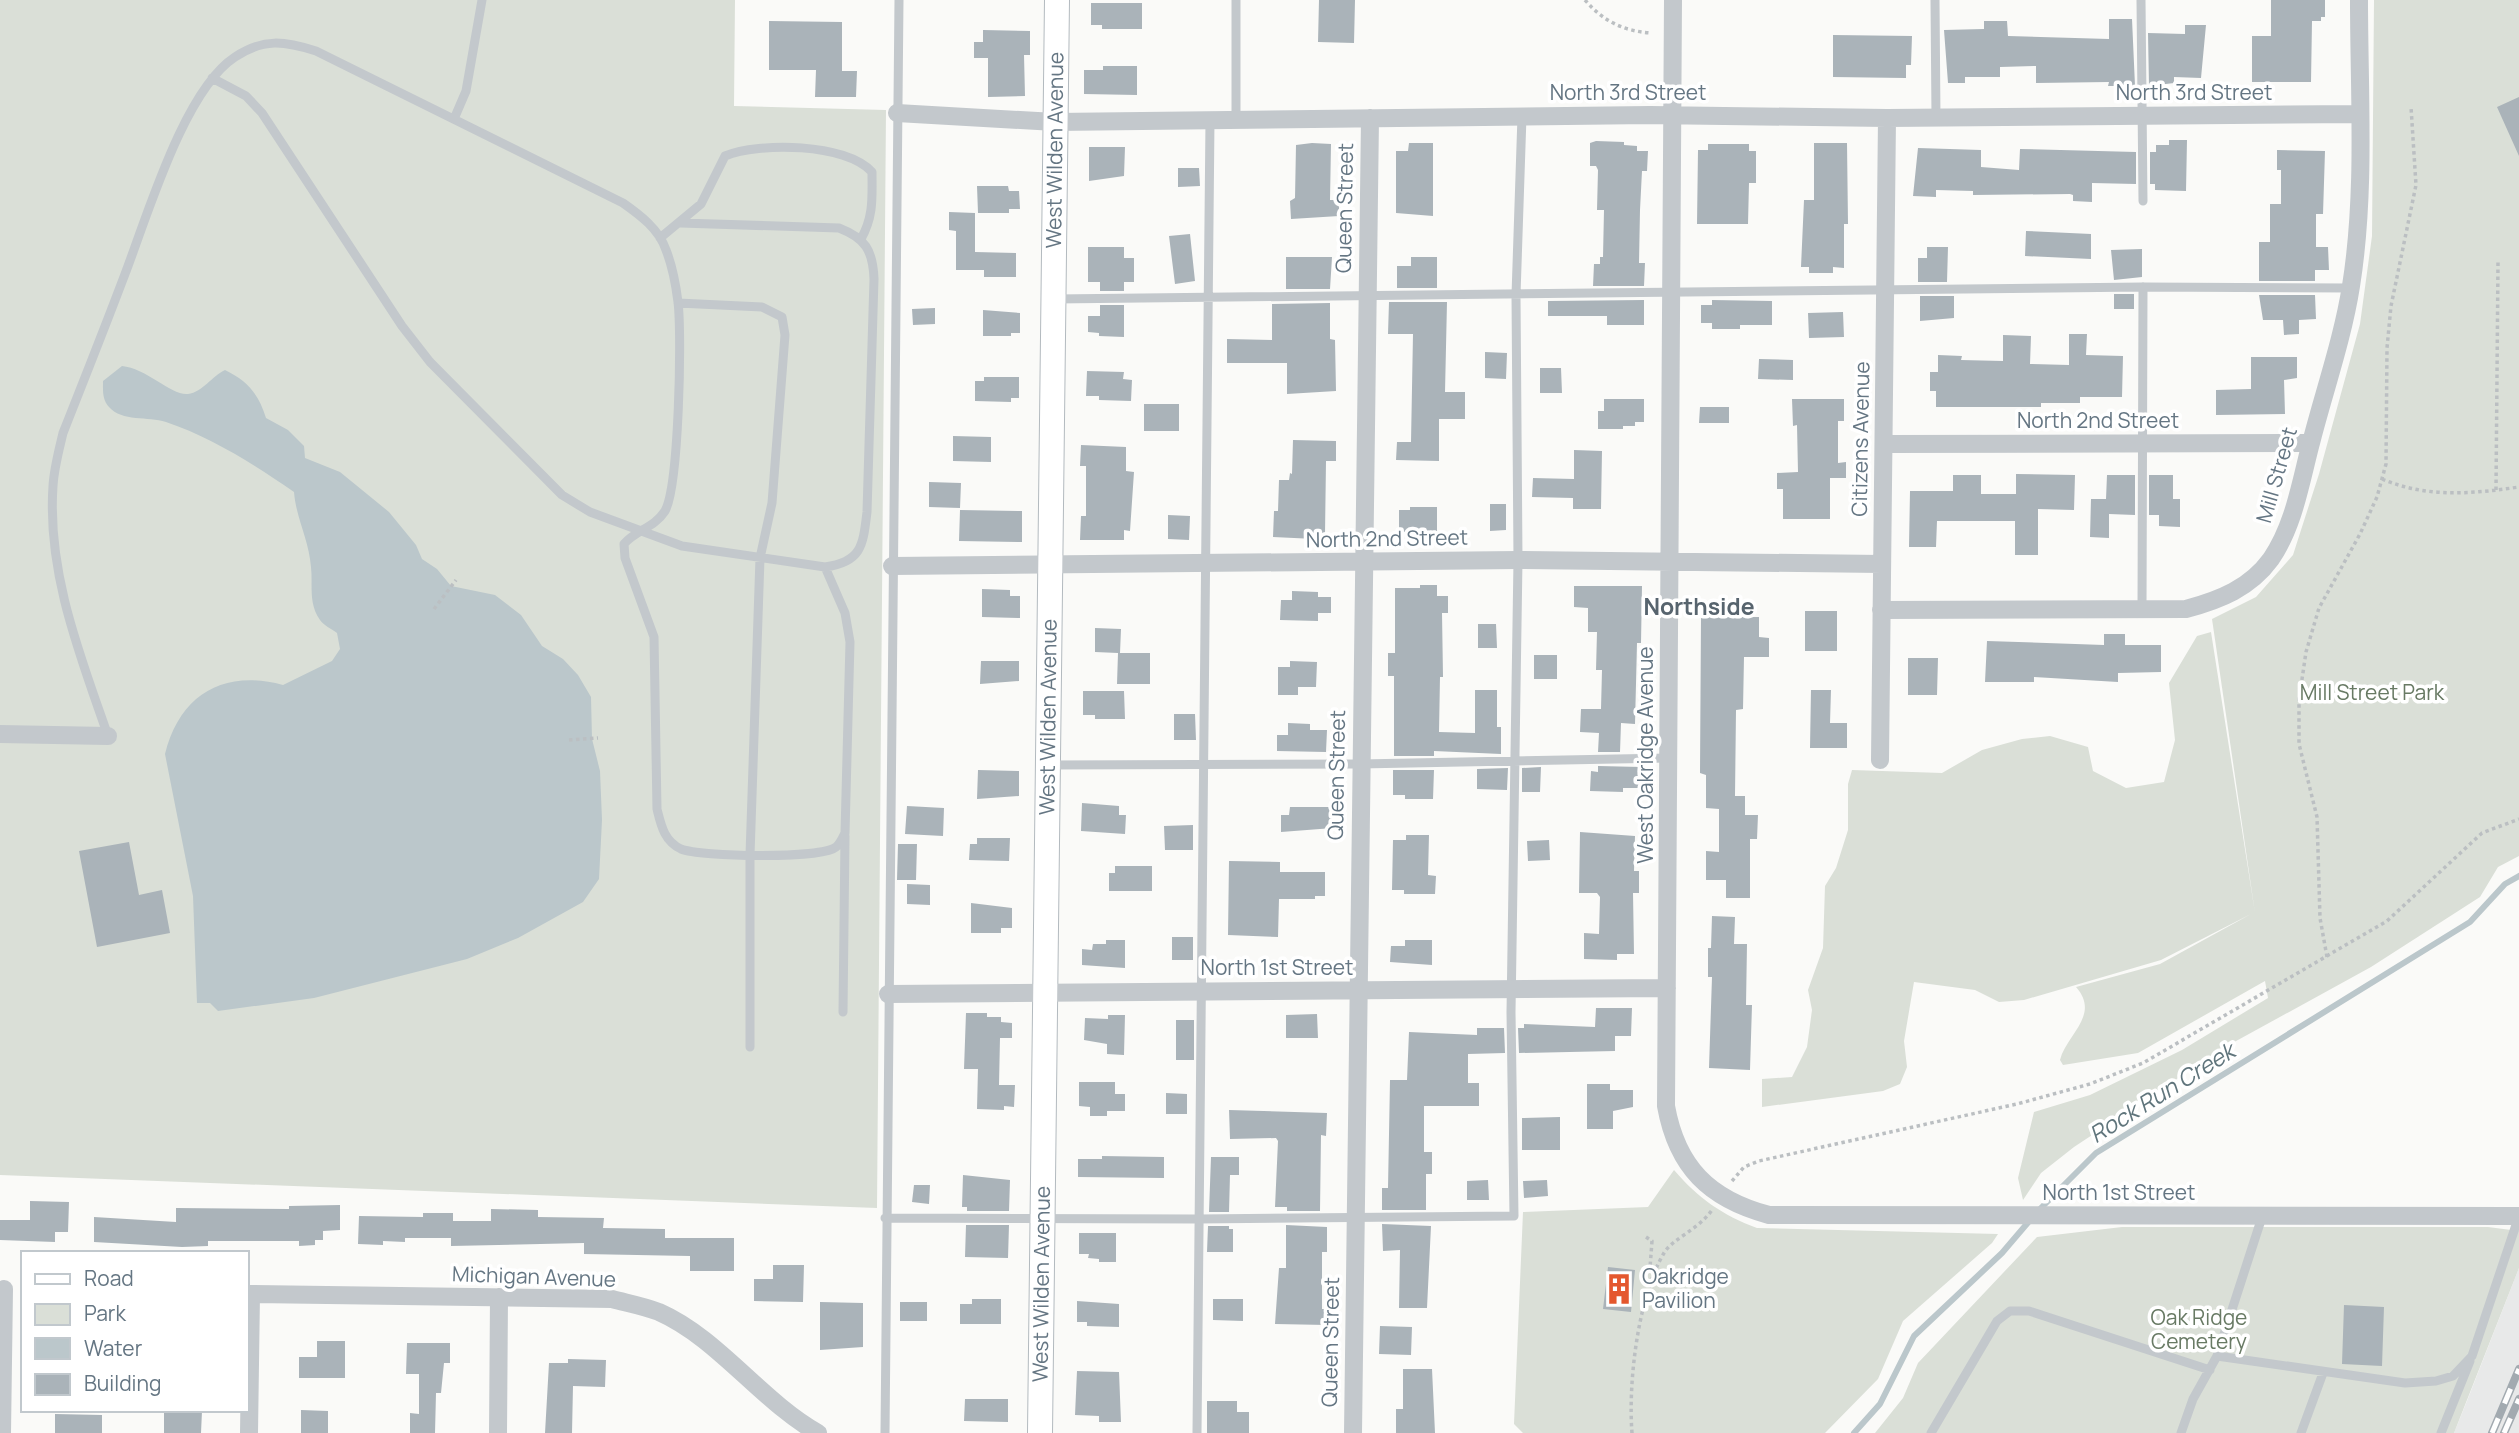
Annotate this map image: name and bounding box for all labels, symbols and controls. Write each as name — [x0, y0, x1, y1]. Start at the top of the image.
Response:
street label: West Wilden Avenue — [1039, 52, 1069, 248]
street label: North 3rd Street — [1550, 78, 1706, 106]
street label: North 3rd Street — [2116, 78, 2272, 106]
street label: Queen Street — [1329, 143, 1359, 273]
street label: Citizens Avenue — [1845, 361, 1875, 517]
street label: North 2nd Street — [2017, 406, 2179, 434]
street label: Mill Street — [2249, 424, 2303, 526]
street label: North 2nd Street — [1306, 523, 1468, 553]
district label: Northside — [1643, 590, 1755, 622]
street label: West Wilden Avenue — [1032, 619, 1063, 815]
street label: West Oakridge Avenue — [1631, 646, 1659, 864]
park label: Mill Street Park — [2300, 678, 2445, 706]
street label: Queen Street — [1321, 710, 1351, 840]
street label: North 1st Street — [1201, 953, 1353, 981]
water label: Rock Run Creek — [2083, 1033, 2243, 1150]
street label: North 1st Street — [2043, 1178, 2195, 1206]
street label: West Wilden Avenue — [1026, 1186, 1056, 1382]
legend — [21, 1251, 248, 1412]
street label: Michigan Avenue — [451, 1259, 617, 1293]
place label: Oakridge Pavilion — [1642, 1262, 1729, 1314]
text: Road — [84, 1264, 134, 1292]
building icon: Oakridge Pavilion — [1602, 1272, 1636, 1306]
street label: Queen Street — [1315, 1277, 1345, 1407]
text: Park — [84, 1299, 126, 1327]
park label: Oak Ridge Cemetery — [2151, 1303, 2247, 1355]
text: Water — [84, 1334, 143, 1362]
text: Building — [84, 1369, 161, 1397]

